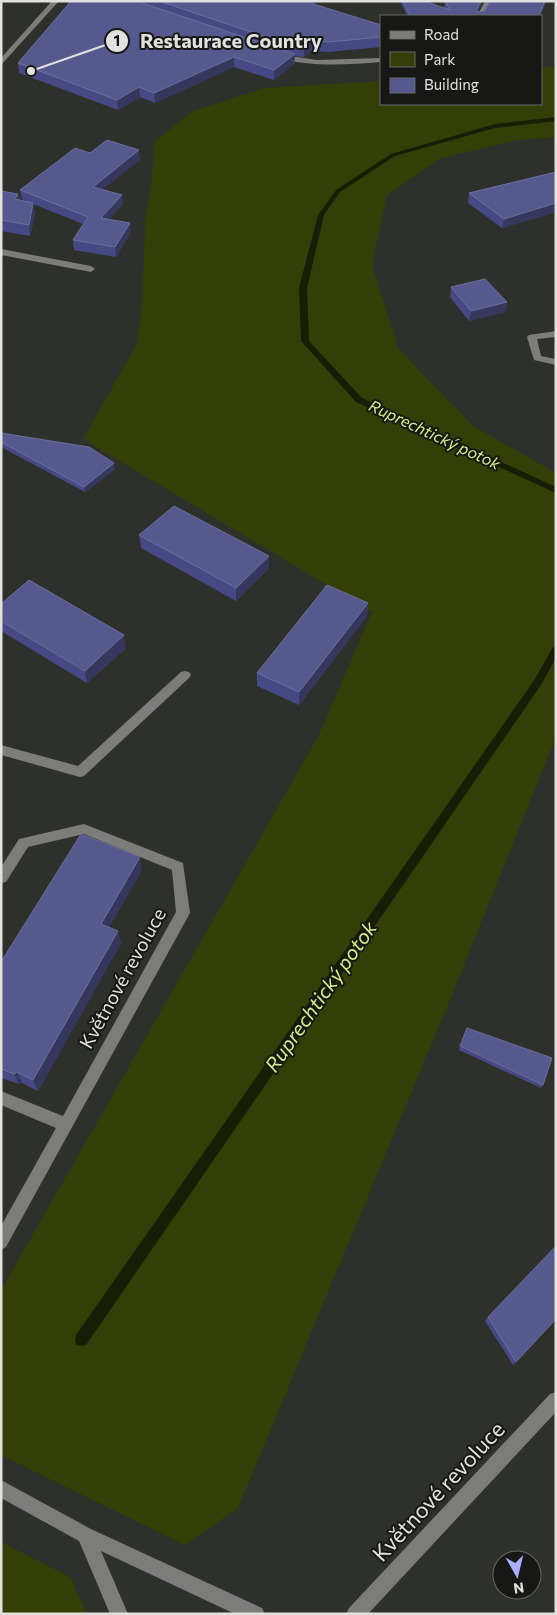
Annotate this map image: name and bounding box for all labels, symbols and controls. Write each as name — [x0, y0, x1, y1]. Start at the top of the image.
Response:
legend — [380, 15, 542, 105]
callout: Restaurace Country — [105, 23, 332, 58]
text: Road — [424, 25, 459, 43]
text: Restaurace Country — [140, 28, 322, 52]
text: 1 — [114, 31, 120, 49]
text: Park — [424, 50, 455, 68]
text: Building — [424, 75, 479, 93]
water label: Ruprechtický potok — [366, 395, 504, 473]
street label: Květnové revoluce — [74, 904, 170, 1052]
water label: Ruprechtický potok — [259, 915, 382, 1076]
street label: Květnové revoluce — [366, 1415, 510, 1567]
north arrow — [492, 1550, 542, 1600]
text: N — [512, 1579, 525, 1598]

